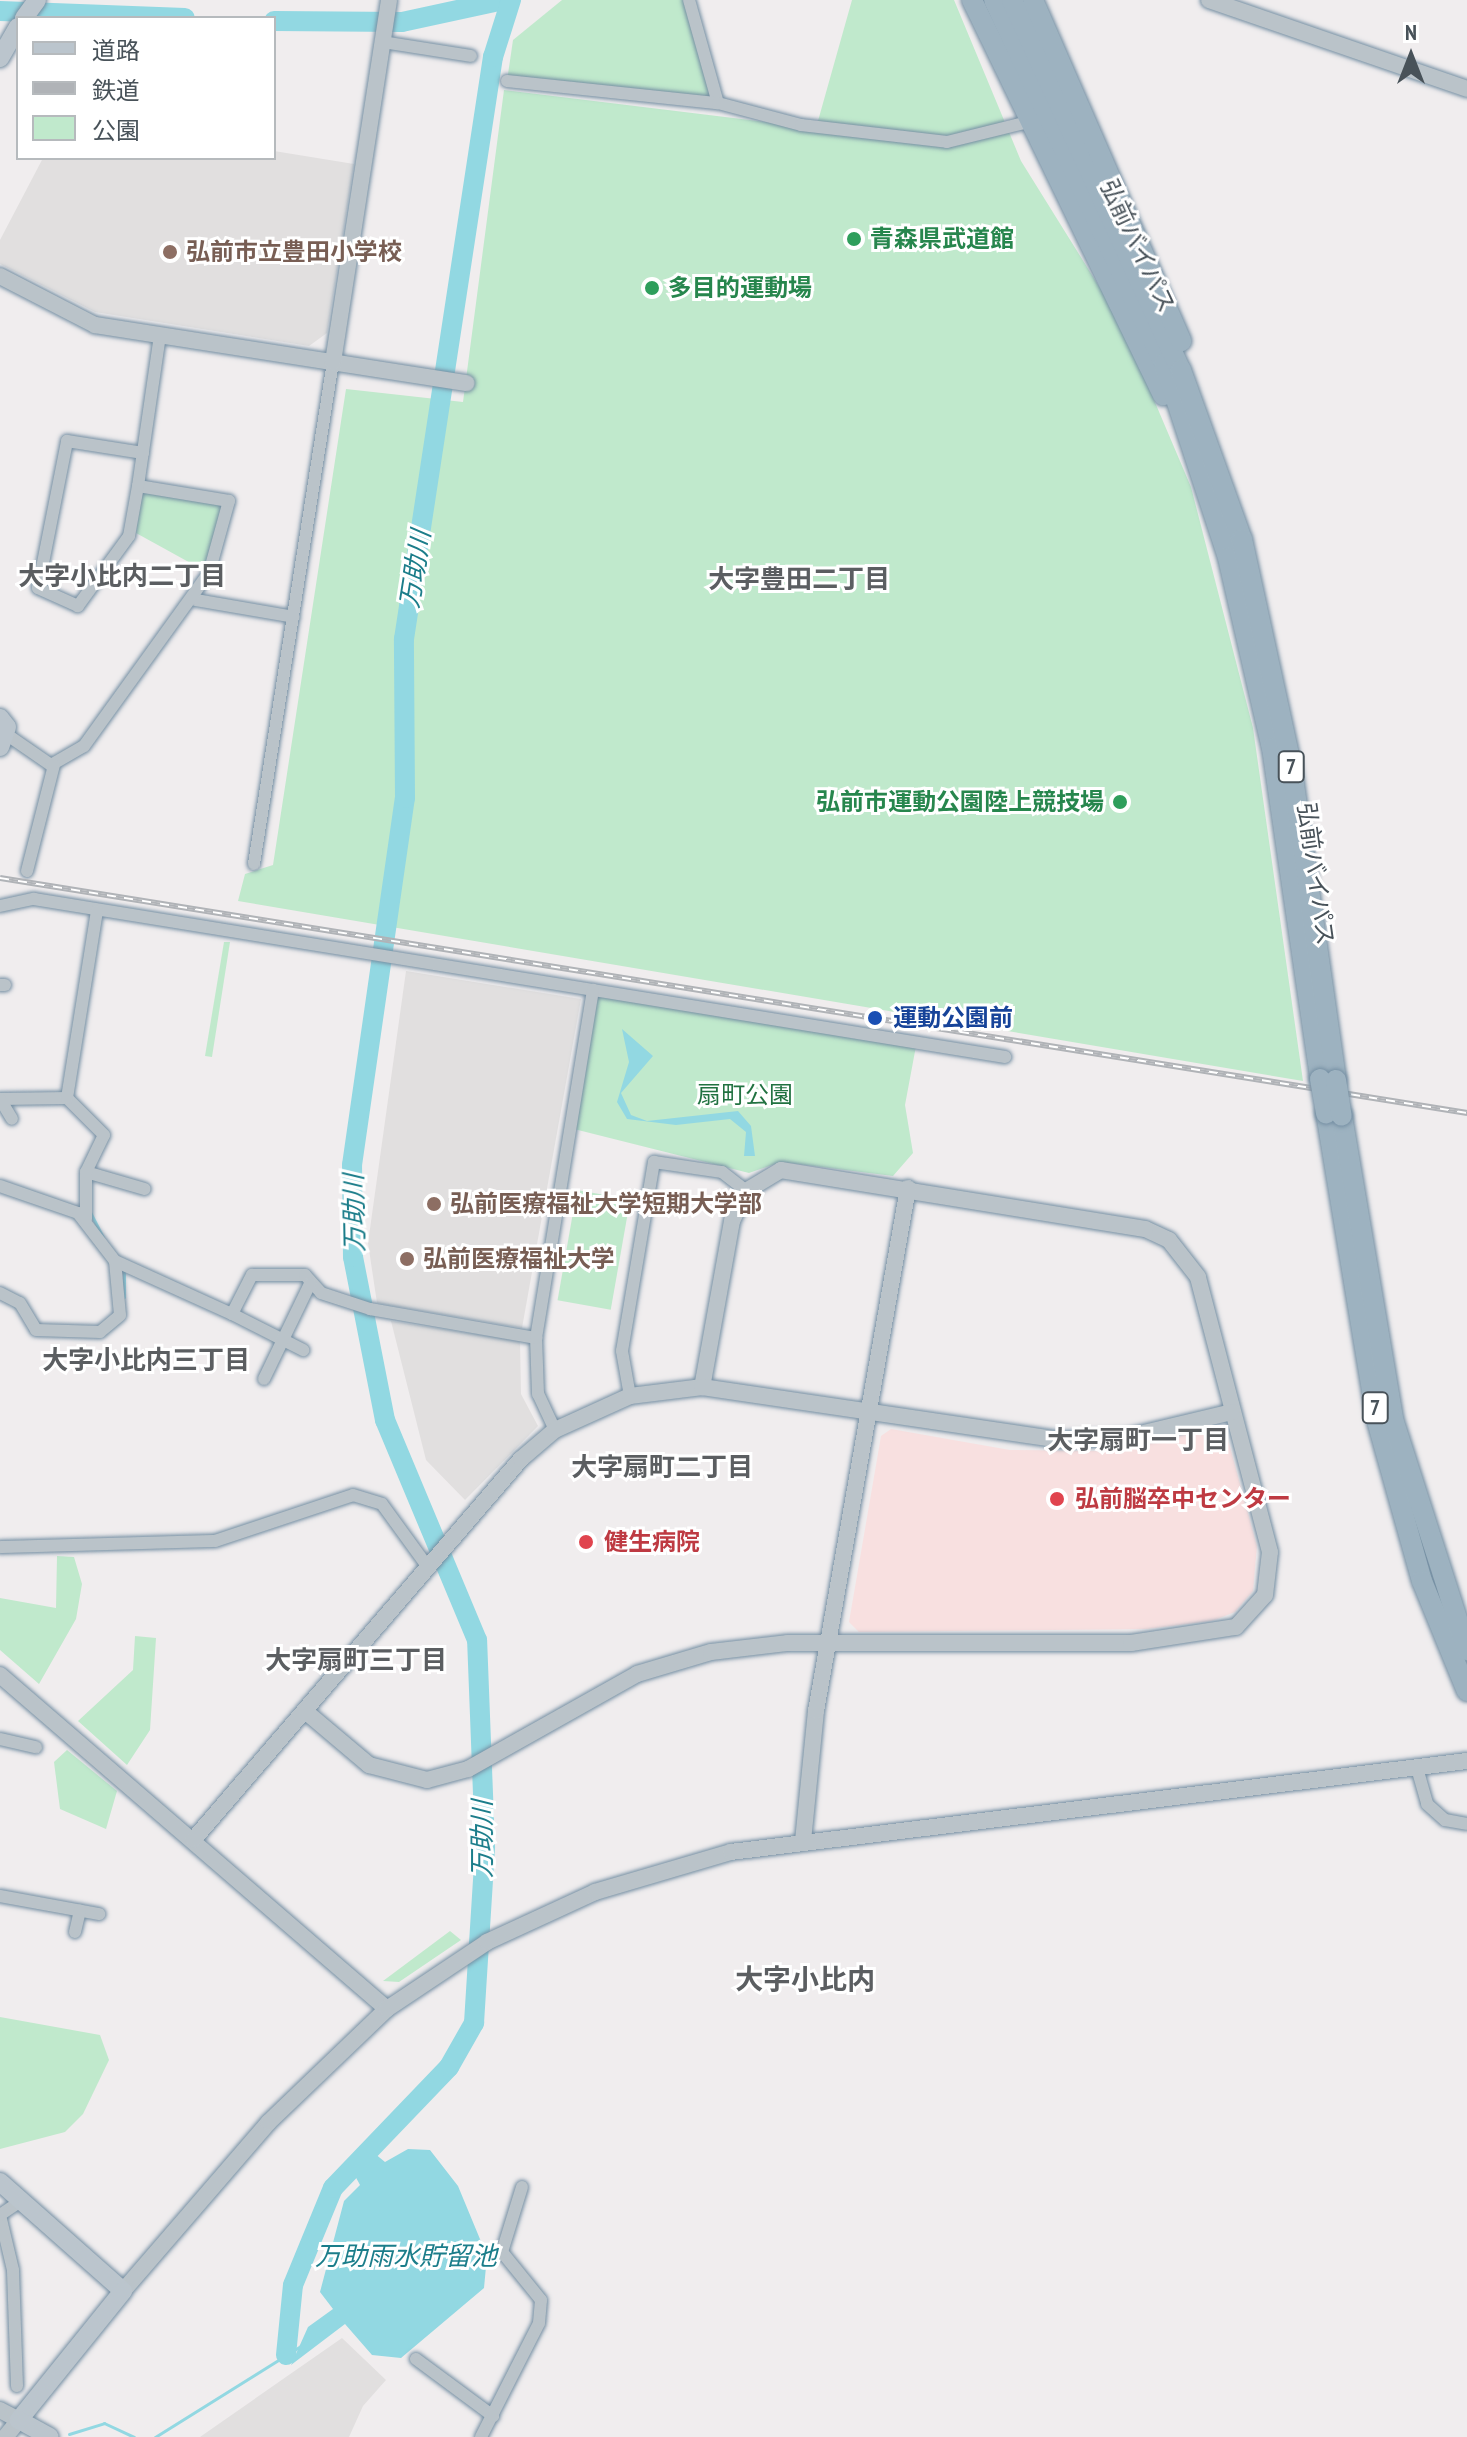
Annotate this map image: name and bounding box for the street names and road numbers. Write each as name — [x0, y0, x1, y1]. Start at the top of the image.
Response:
street label: 弘前バイパス — [1095, 175, 1181, 317]
road number: 7 — [1277, 749, 1305, 785]
street label: 弘前バイパス — [1292, 801, 1340, 947]
road number: 7 — [1361, 1390, 1389, 1426]

